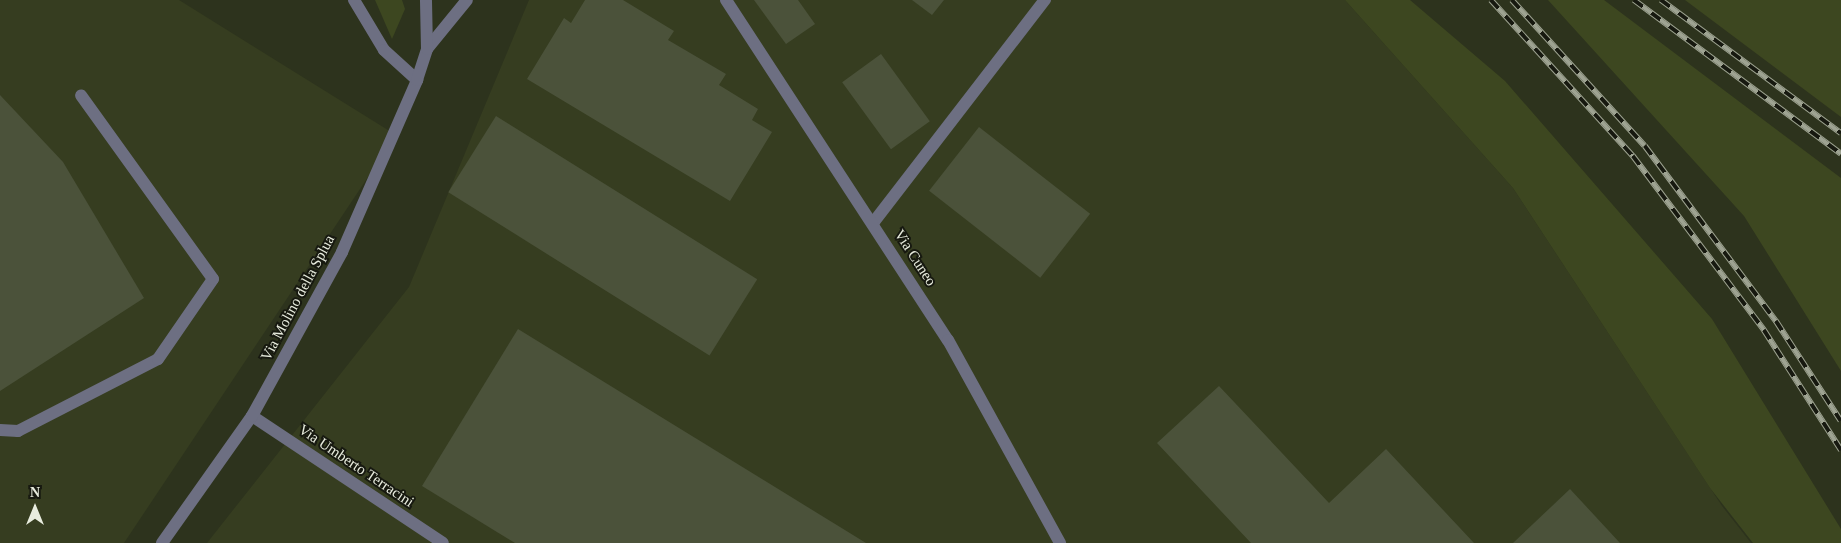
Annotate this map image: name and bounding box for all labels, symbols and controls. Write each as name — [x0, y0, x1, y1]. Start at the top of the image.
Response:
street label: Via Cuneo — [890, 226, 940, 290]
street label: Via Molino della Splua — [257, 232, 339, 364]
street label: Via Umberto Terracini — [295, 421, 417, 511]
north arrow — [10, 483, 60, 533]
text: N — [30, 485, 40, 500]

